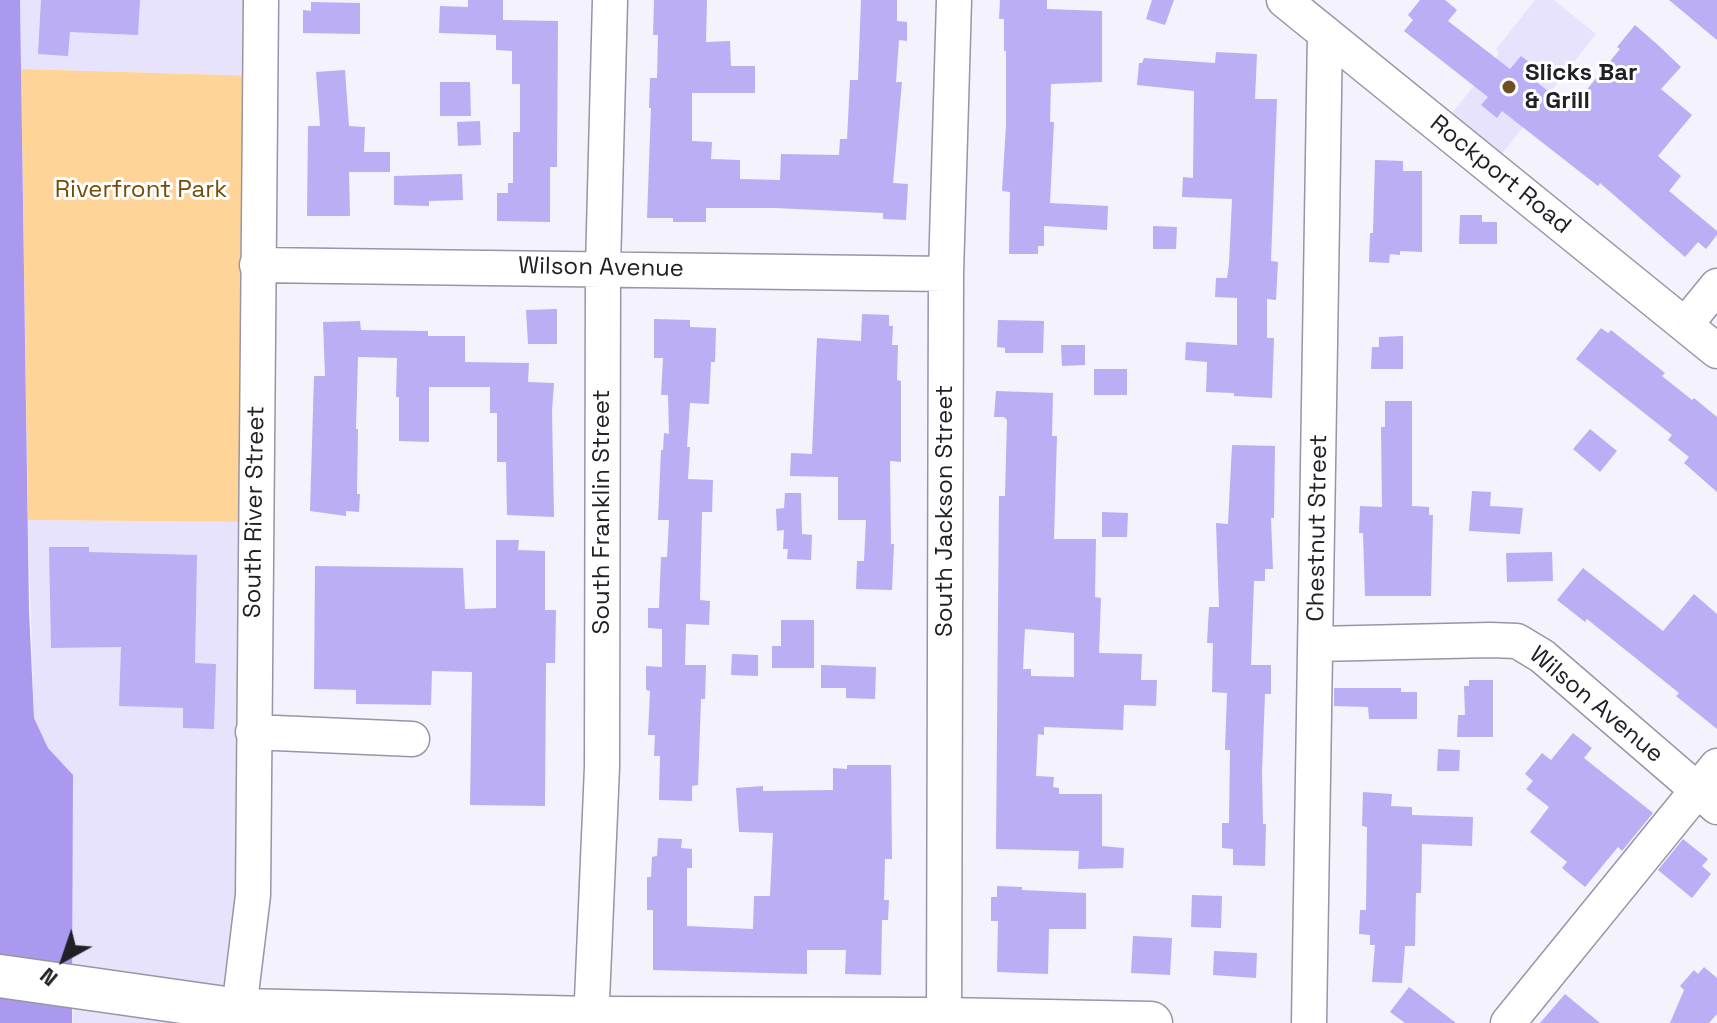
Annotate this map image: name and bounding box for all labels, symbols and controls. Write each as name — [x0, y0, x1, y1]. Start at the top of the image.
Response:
place label: Slicks Bar & Grill — [1525, 59, 1638, 115]
marker: Slicks Bar & Grill — [1500, 78, 1518, 96]
street label: Rockport Road — [1424, 109, 1576, 241]
park label: Riverfront Park — [55, 176, 227, 204]
street label: Wilson Avenue — [518, 252, 684, 284]
street label: South Jackson Street — [931, 385, 959, 637]
street label: South Franklin Street — [588, 389, 616, 635]
street label: South River Street — [239, 406, 271, 618]
street label: Chestnut Street — [1302, 434, 1334, 622]
street label: Wilson Avenue — [1523, 641, 1669, 769]
north arrow — [24, 919, 104, 999]
text: N — [34, 962, 63, 993]

